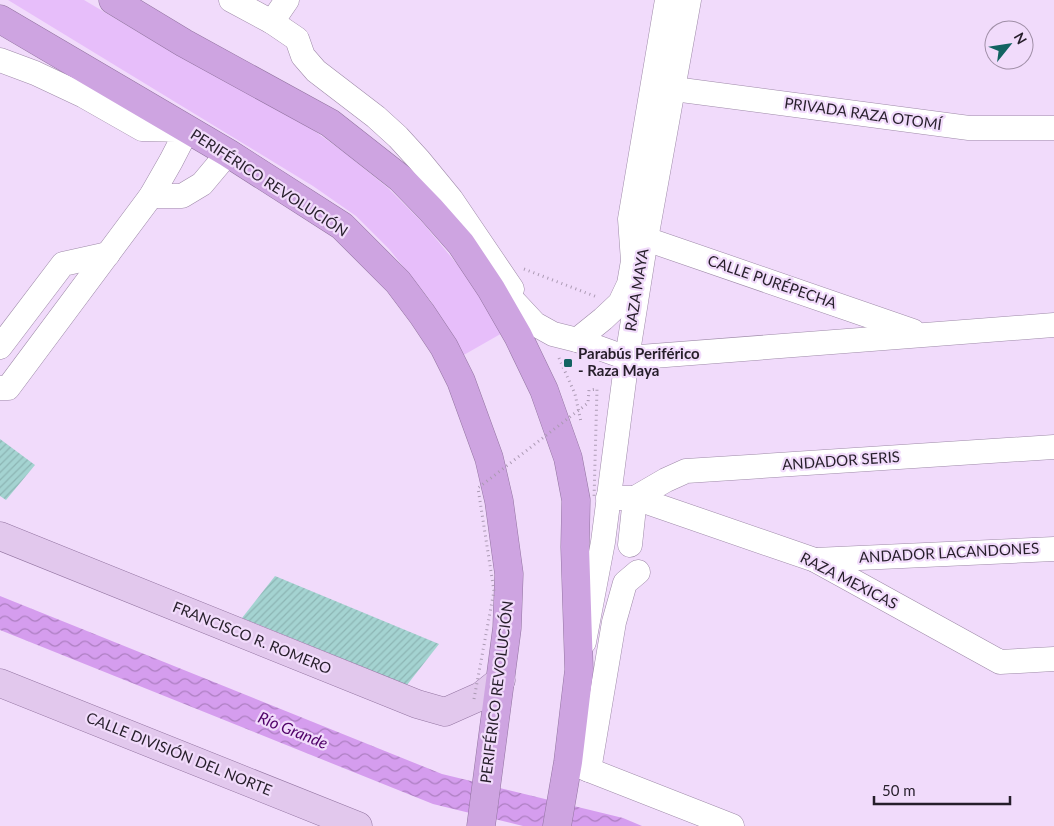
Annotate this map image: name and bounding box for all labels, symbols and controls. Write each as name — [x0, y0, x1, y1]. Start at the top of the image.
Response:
north arrow — [984, 20, 1034, 70]
text: N — [1011, 29, 1031, 47]
street label: PRIVADA RAZA OTOMÍ — [783, 93, 944, 133]
street label: PERIFÉRICO REVOLUCIÓN — [188, 125, 351, 240]
street label: RAZA MAYA — [621, 246, 652, 333]
street label: CALLE PURÉPECHA — [705, 251, 840, 312]
place label: Parabús Periférico - Raza Maya — [578, 344, 700, 379]
marker: Parabús Periférico - Raza Maya — [562, 357, 574, 369]
street label: ANDADOR SERIS — [781, 447, 900, 473]
street label: ANDADOR LACANDONES — [858, 538, 1039, 566]
street label: RAZA MEXICAS — [798, 548, 901, 612]
street label: FRANCISCO R. ROMERO — [170, 597, 334, 677]
street label: PERIFÉRICO REVOLUCIÓN — [476, 600, 516, 784]
street label: CALLE DIVISIÓN DEL NORTE — [84, 707, 275, 799]
water label: Río Grande — [256, 707, 331, 752]
scale bar — [874, 774, 1010, 806]
text: 50 m — [882, 781, 916, 799]

